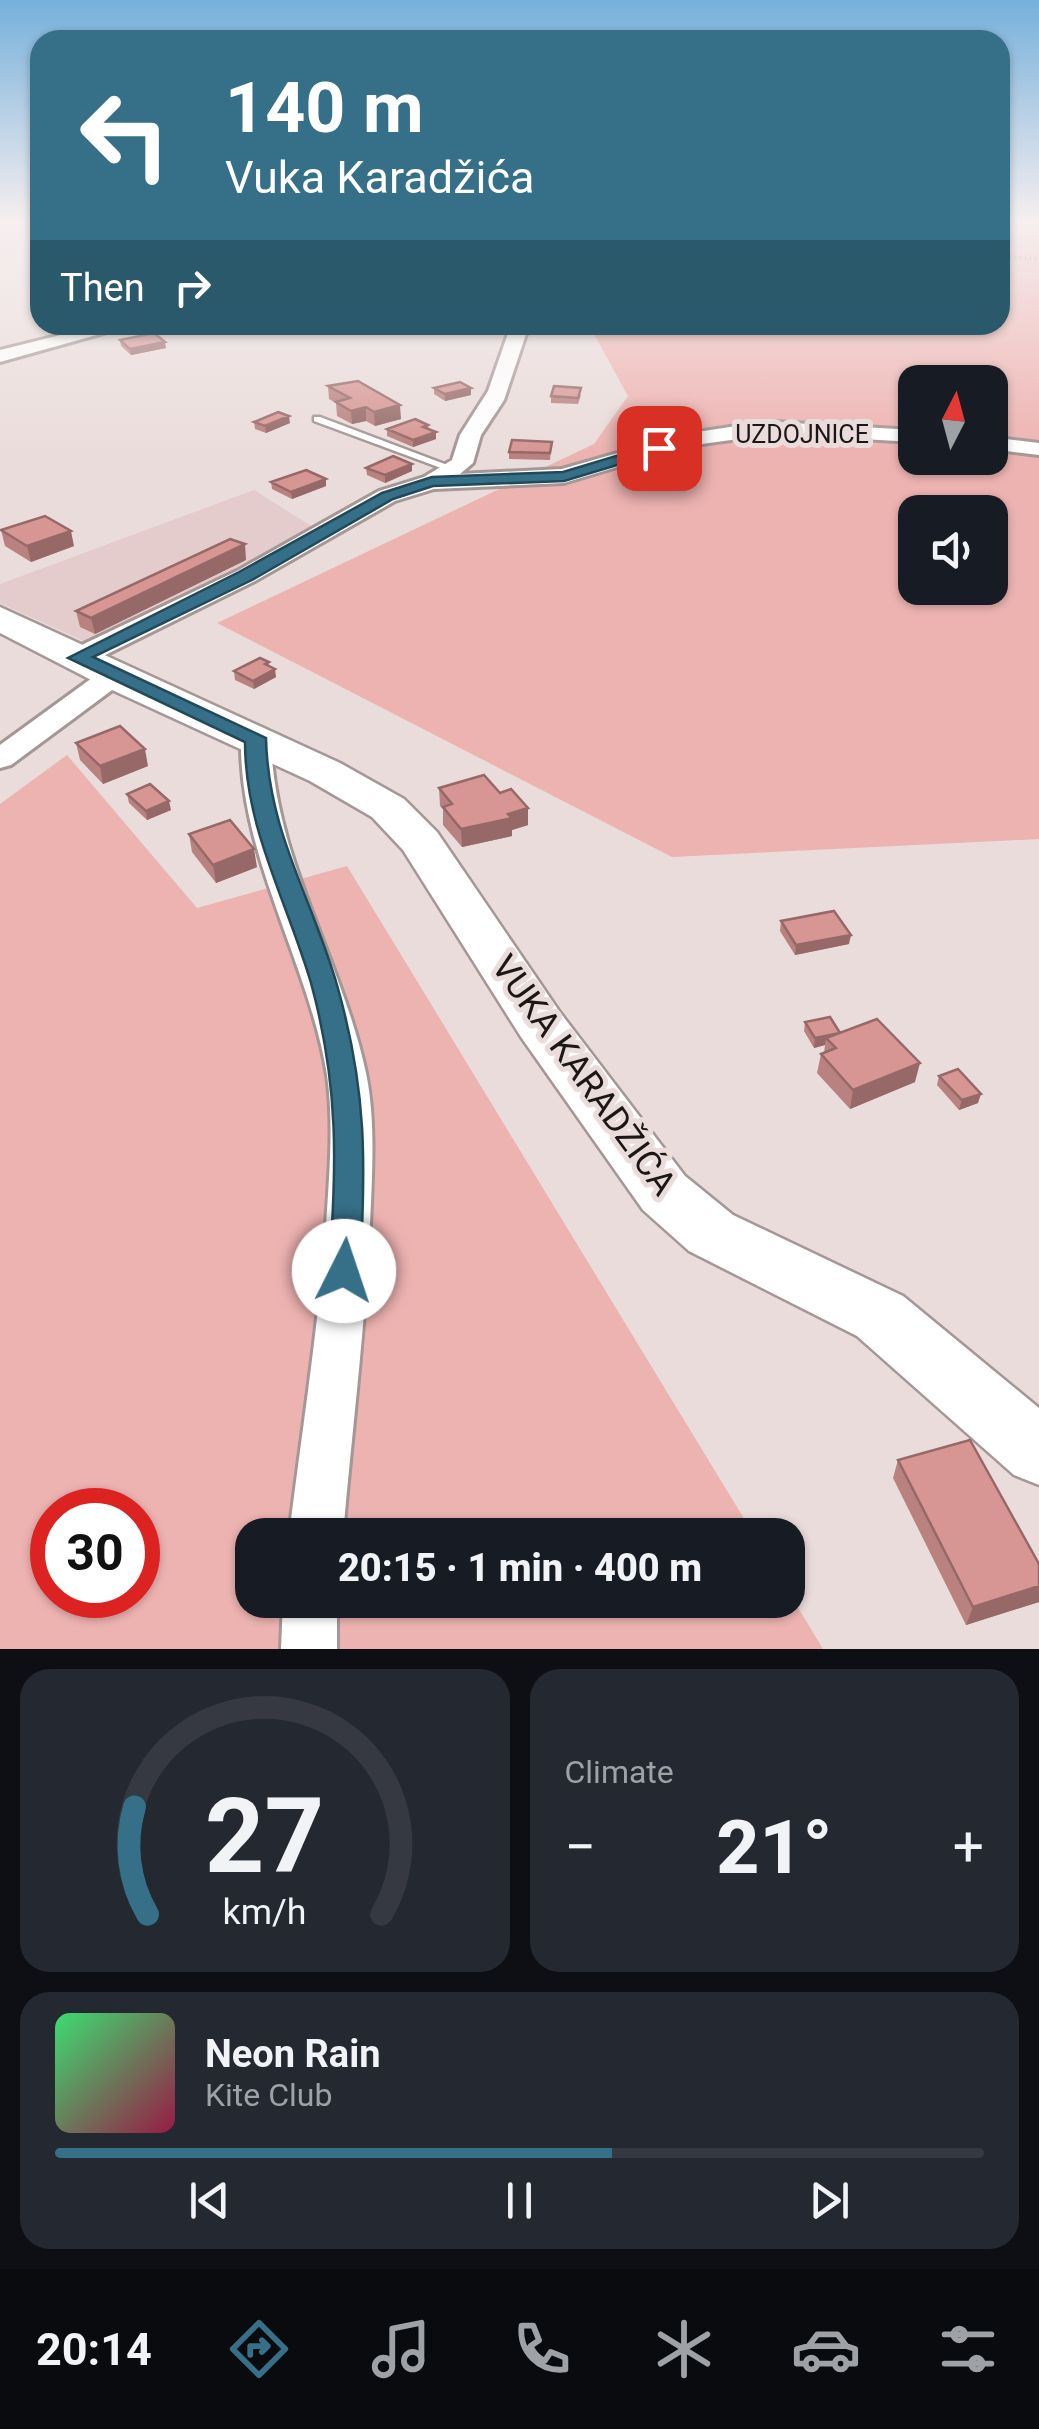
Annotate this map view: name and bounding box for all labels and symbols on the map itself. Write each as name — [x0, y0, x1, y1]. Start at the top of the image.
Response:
north arrow — [898, 365, 1008, 475]
pin — [617, 406, 702, 491]
street label: UZDOJNICE — [735, 420, 869, 449]
street label: VUKA KARADŽIĆA — [483, 947, 685, 1203]
position arrow — [292, 1219, 396, 1323]
speed limit sign: 30 — [30, 1488, 160, 1618]

